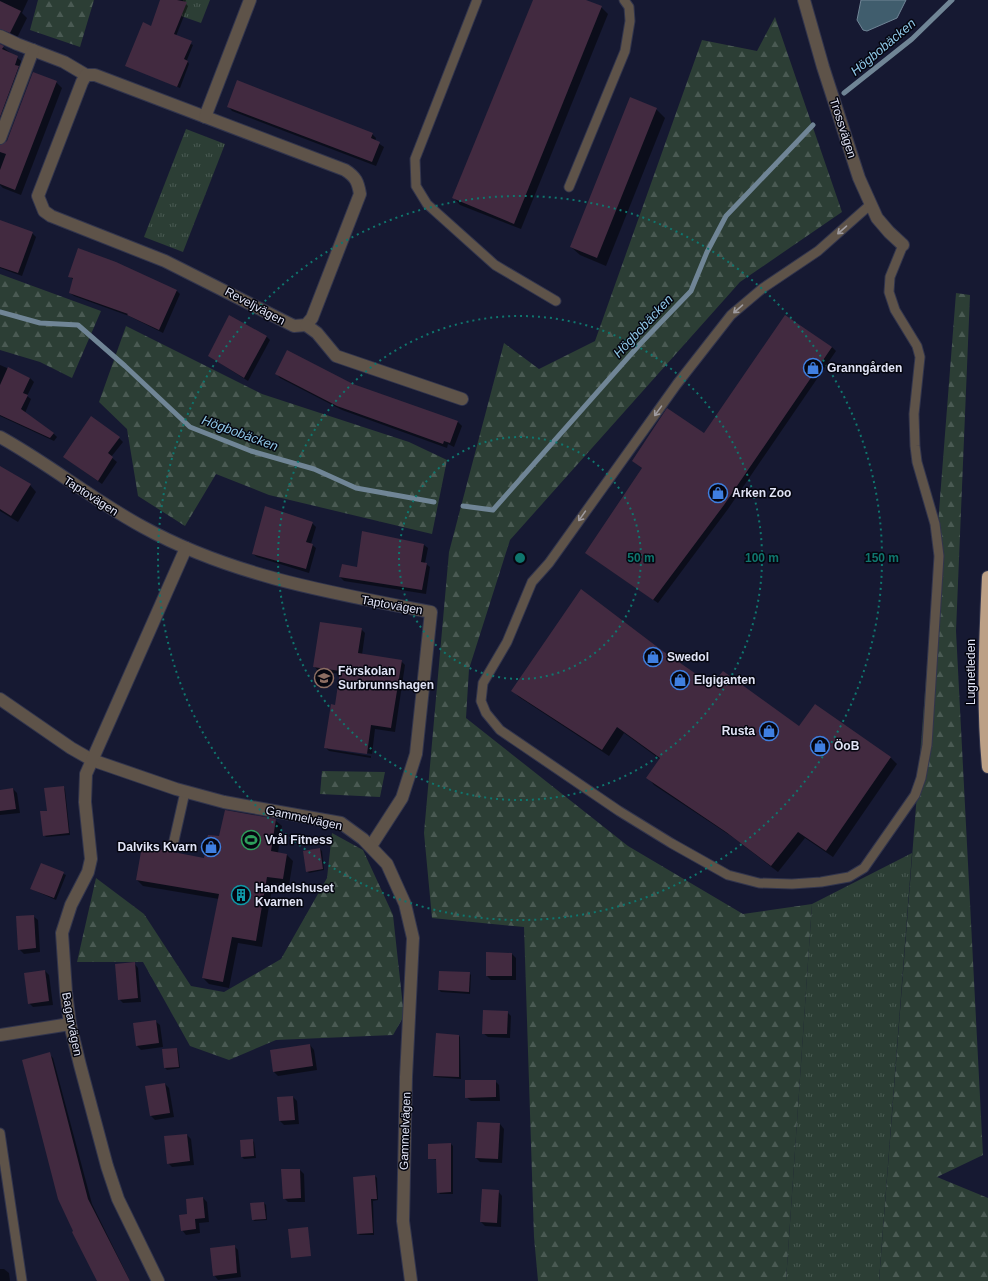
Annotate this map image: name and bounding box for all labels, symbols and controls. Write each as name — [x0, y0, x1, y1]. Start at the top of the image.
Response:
water label: Högbobäcken — [847, 15, 919, 79]
street label: Trossvägen — [827, 96, 859, 160]
one-way arrow — [836, 226, 847, 235]
street label: Reveljvägen — [223, 284, 287, 328]
water label: Högbobäcken — [610, 292, 676, 360]
one-way arrow — [733, 305, 744, 314]
shop icon: Granngården — [802, 357, 824, 379]
place label: Granngården — [827, 361, 902, 375]
one-way arrow — [654, 405, 662, 416]
water label: Högbobäcken — [200, 412, 280, 454]
street label: Taptovägen — [61, 473, 121, 519]
shop icon: Arken Zoo — [707, 482, 729, 504]
place label: Arken Zoo — [732, 486, 791, 500]
one-way arrow — [578, 511, 586, 522]
centre of rings — [513, 551, 527, 565]
text: 50 m — [627, 551, 655, 565]
text: 100 m — [745, 551, 779, 565]
text: 150 m — [865, 551, 899, 565]
street label: Taptovägen — [360, 593, 424, 617]
street label: Lugnetleden — [964, 639, 978, 705]
shop icon: Swedol — [642, 646, 664, 668]
place label: Swedol — [667, 650, 709, 664]
place label: Förskolan Surbrunnshagen — [338, 664, 434, 692]
school or university icon: Förskolan Surbrunnshagen — [313, 667, 335, 689]
shop icon: Elgiganten — [669, 669, 691, 691]
place label: Elgiganten — [694, 673, 755, 687]
shop icon: Rusta — [758, 720, 780, 742]
place label: Rusta — [722, 724, 755, 738]
shop icon: ÖoB — [809, 735, 831, 757]
place label: ÖoB — [834, 738, 860, 753]
street label: Gammelvägen — [264, 803, 344, 833]
sports icon: Vrål Fitness — [240, 829, 262, 851]
place label: Vrål Fitness — [265, 833, 333, 847]
shop icon: Dalviks Kvarn — [200, 836, 222, 858]
place label: Dalviks Kvarn — [118, 840, 197, 854]
place label: Handelshuset Kvarnen — [255, 881, 334, 909]
building icon: Handelshuset Kvarnen — [230, 884, 252, 906]
street label: Bagarvägen — [59, 991, 85, 1057]
street label: Gammelvägen — [397, 1092, 413, 1170]

